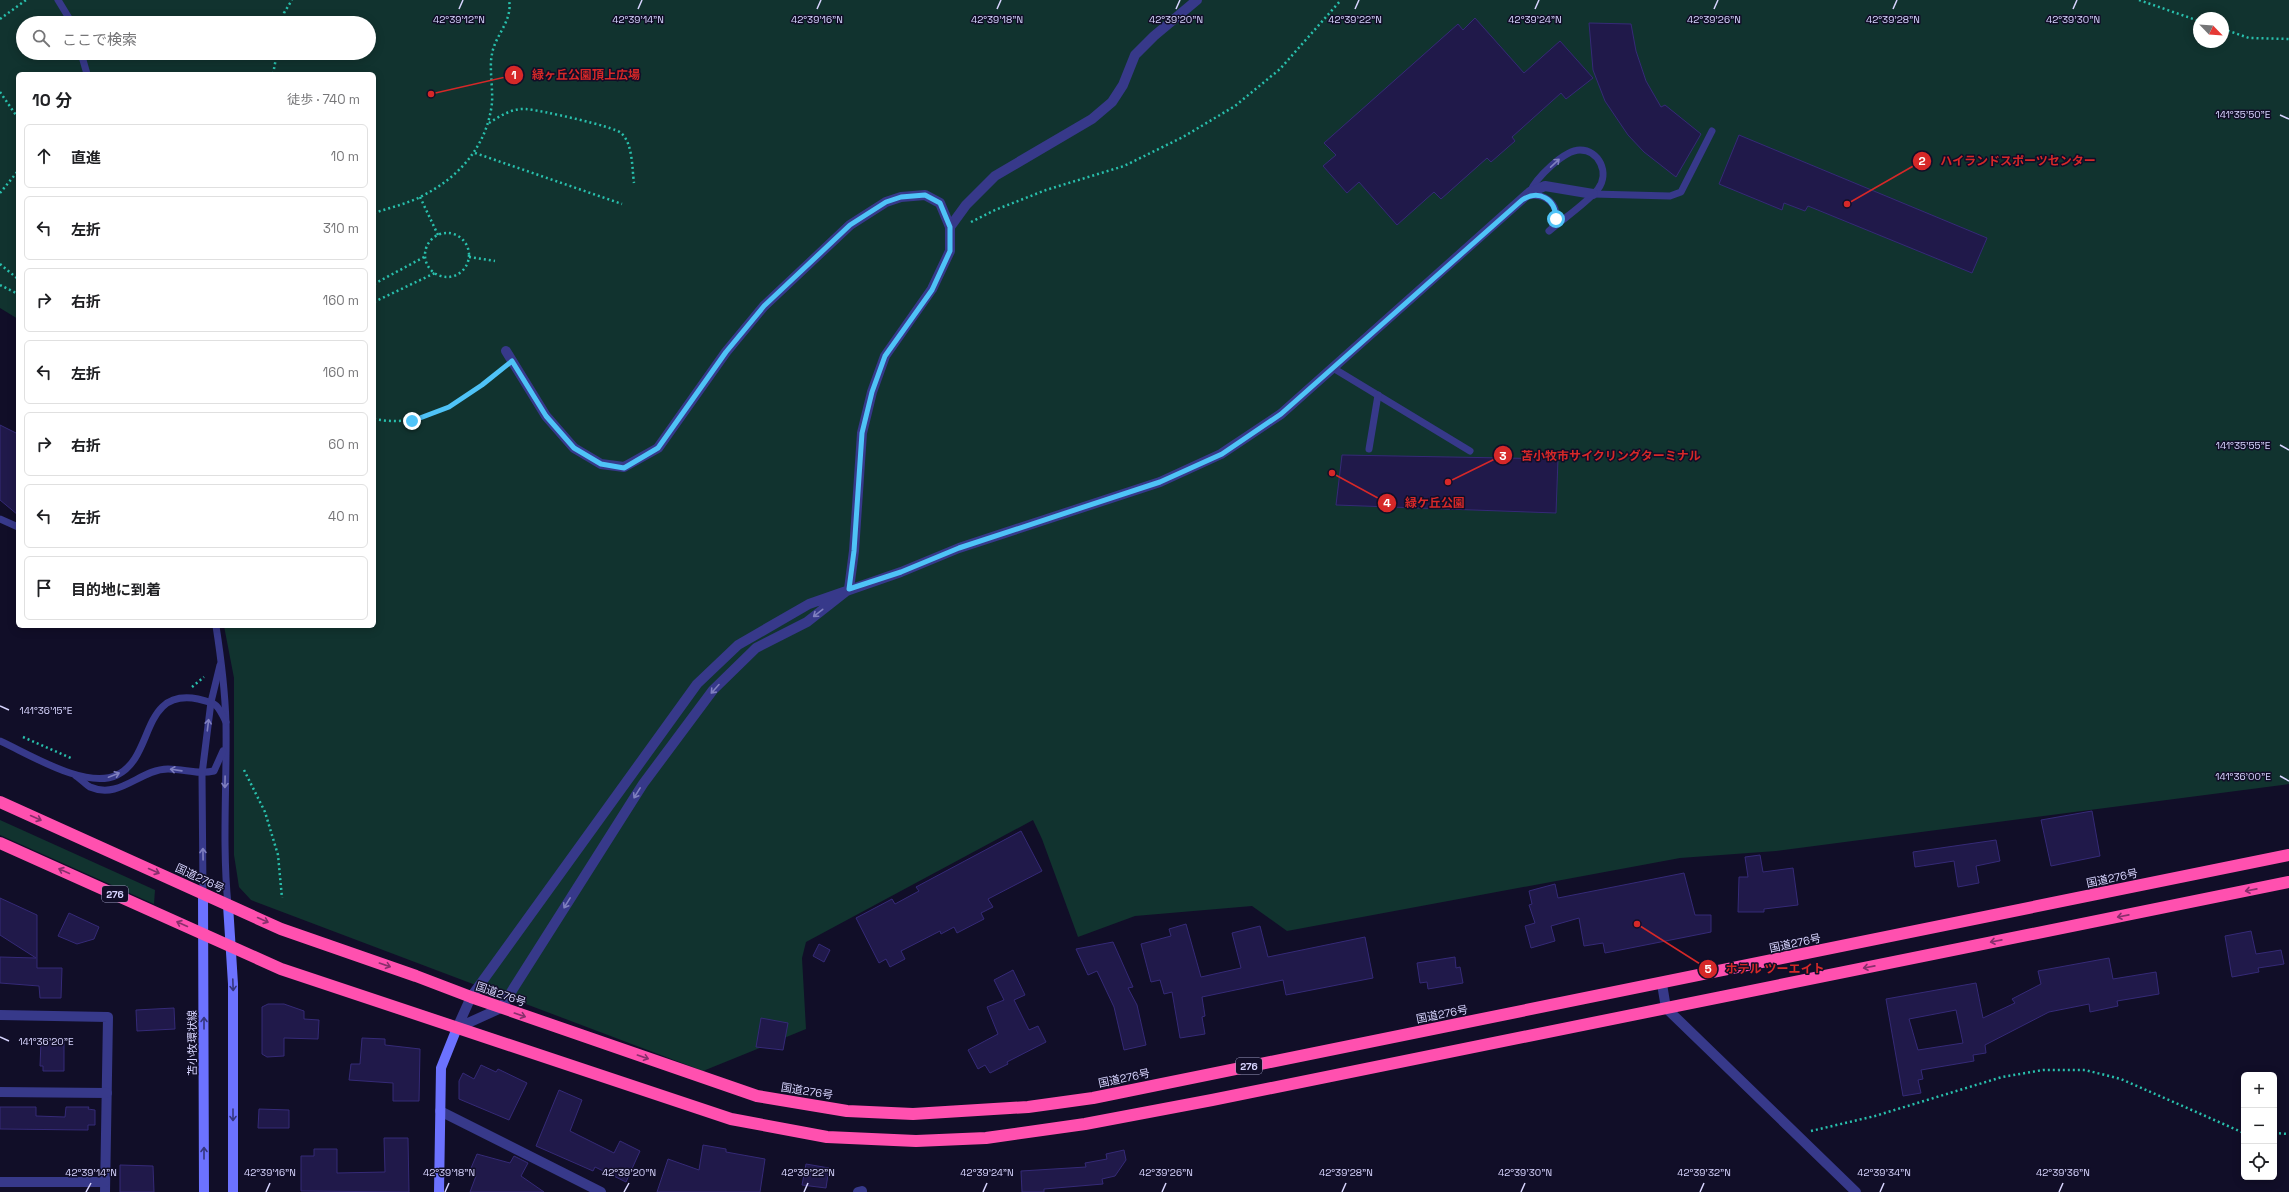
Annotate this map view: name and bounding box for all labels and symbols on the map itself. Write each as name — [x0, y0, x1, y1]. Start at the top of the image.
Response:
north arrow — [2193, 12, 2229, 48]
text: 42°39'12"N — [433, 13, 485, 26]
text: 42°39'14"N — [612, 13, 664, 26]
text: 42°39'16"N — [791, 13, 843, 26]
text: 42°39'18"N — [971, 13, 1023, 26]
text: 42°39'20"N — [1149, 13, 1203, 26]
text: 42°39'22"N — [1328, 13, 1382, 26]
text: 42°39'24"N — [1508, 13, 1562, 26]
text: 42°39'26"N — [1687, 13, 1741, 26]
text: 42°39'28"N — [1866, 13, 1920, 26]
text: 42°39'30"N — [2046, 13, 2100, 26]
callout: 緑ヶ丘公園頂上広場 — [504, 63, 648, 87]
text: 1 — [511, 67, 517, 83]
text: 緑ヶ丘公園頂上広場 — [532, 67, 640, 83]
text: 141°35'50"E — [2216, 108, 2271, 121]
callout: ハイランドスポーツセンター — [1912, 149, 2104, 173]
text: 2 — [1918, 153, 1926, 169]
text: ハイランドスポーツセンター — [1940, 153, 2096, 169]
one-way arrow — [1550, 158, 1560, 168]
route start — [1547, 210, 1565, 228]
route end — [403, 412, 421, 430]
text: 141°35'55"E — [2216, 439, 2271, 452]
callout: 苫小牧市サイクリングターミナル — [1493, 443, 1709, 467]
text: 3 — [1499, 448, 1507, 464]
text: 苫小牧市サイクリングターミナル — [1521, 448, 1701, 464]
callout: 緑ケ丘公園 — [1377, 491, 1473, 515]
text: 4 — [1383, 495, 1391, 511]
text: 緑ケ丘公園 — [1405, 495, 1465, 511]
one-way arrow — [813, 609, 824, 617]
one-way arrow — [710, 684, 719, 694]
text: 141°36'15"E — [20, 704, 73, 717]
one-way arrow — [204, 719, 212, 732]
one-way arrow — [170, 766, 183, 774]
text: 141°36'00"E — [2215, 770, 2271, 783]
one-way arrow — [108, 771, 120, 779]
one-way arrow — [221, 775, 229, 788]
one-way arrow — [633, 787, 641, 798]
one-way arrow — [29, 815, 41, 822]
one-way arrow — [200, 848, 207, 861]
street label: 国道276号 — [173, 861, 227, 895]
street label: 国道276号 — [2085, 866, 2139, 890]
one-way arrow — [58, 867, 70, 874]
one-way arrow — [148, 868, 160, 875]
road number: 276 — [102, 886, 128, 902]
one-way arrow — [2245, 886, 2258, 894]
one-way arrow — [563, 897, 571, 909]
one-way arrow — [2117, 912, 2130, 920]
one-way arrow — [257, 917, 269, 925]
one-way arrow — [177, 920, 189, 927]
street label: 国道276号 — [1768, 931, 1822, 955]
one-way arrow — [1990, 938, 2003, 946]
callout: ホテル ツーエイト — [1698, 957, 1833, 981]
text: 5 — [1704, 961, 1712, 977]
text: ホテル ツーエイト — [1725, 961, 1825, 977]
one-way arrow — [379, 962, 392, 969]
one-way arrow — [1862, 964, 1875, 972]
one-way arrow — [229, 978, 237, 991]
street label: 国道276号 — [474, 979, 528, 1009]
street label: 国道276号 — [1415, 1002, 1469, 1026]
street label: 苫小牧環状線 — [185, 1010, 199, 1076]
one-way arrow — [514, 1011, 526, 1019]
one-way arrow — [200, 1017, 208, 1030]
text: 141°36'20"E — [18, 1035, 74, 1048]
one-way arrow — [637, 1054, 650, 1061]
road number: 276 — [1236, 1058, 1262, 1074]
street label: 国道276号 — [1097, 1066, 1151, 1090]
street label: 国道276号 — [780, 1080, 834, 1102]
one-way arrow — [229, 1108, 237, 1121]
one-way arrow — [200, 1147, 208, 1160]
text: 42°39'14"N — [65, 1166, 117, 1179]
text: 42°39'16"N — [244, 1166, 296, 1179]
text: 42°39'18"N — [423, 1166, 475, 1179]
text: 42°39'20"N — [602, 1166, 656, 1179]
text: 42°39'22"N — [781, 1166, 835, 1179]
text: 42°39'24"N — [960, 1166, 1014, 1179]
text: 42°39'26"N — [1139, 1166, 1193, 1179]
text: 42°39'28"N — [1319, 1166, 1373, 1179]
text: 42°39'30"N — [1498, 1166, 1552, 1179]
text: 42°39'32"N — [1677, 1166, 1731, 1179]
text: 42°39'34"N — [1857, 1166, 1911, 1179]
text: 42°39'36"N — [2036, 1166, 2090, 1179]

